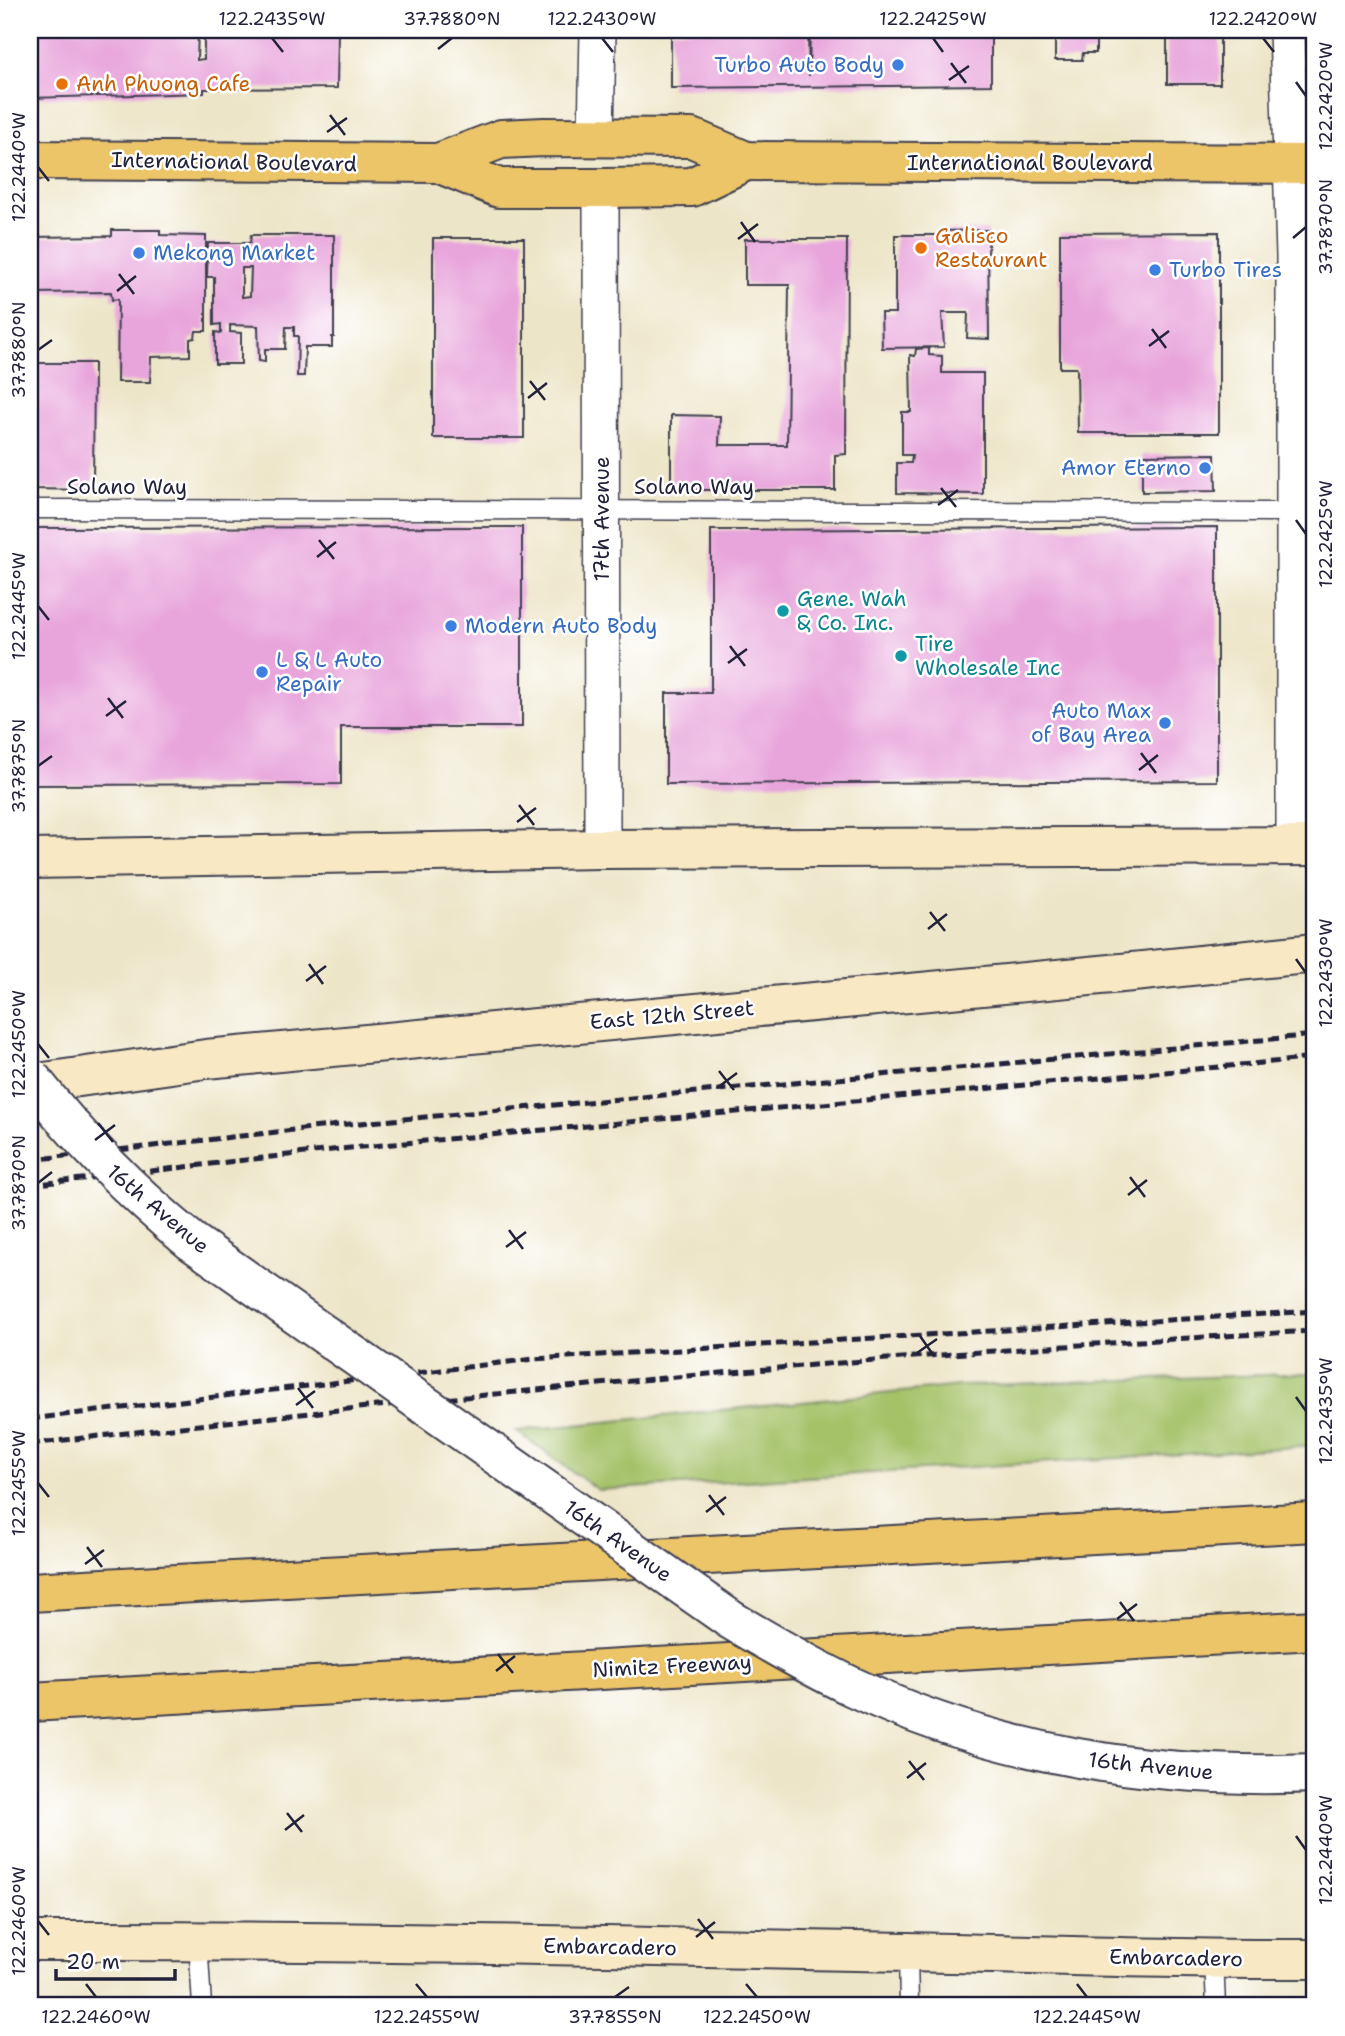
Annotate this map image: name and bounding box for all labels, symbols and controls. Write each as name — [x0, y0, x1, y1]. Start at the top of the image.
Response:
text: 122.2435°W — [218, 7, 326, 31]
text: 37.7880°N — [404, 7, 500, 31]
text: 122.2430°W — [548, 7, 656, 31]
text: 122.2425°W — [879, 7, 987, 31]
text: 122.2420°W — [1209, 7, 1317, 31]
text: 122.2420°W — [1314, 42, 1338, 150]
place label: Turbo Auto Body — [714, 51, 884, 79]
marker: Turbo Auto Body — [890, 57, 906, 73]
place label: Anh Phuong Cafe — [76, 70, 250, 98]
marker: Anh Phuong Cafe — [54, 76, 70, 92]
text: 122.2440°W — [7, 112, 31, 222]
street label: International Boulevard — [111, 146, 357, 178]
street label: International Boulevard — [907, 149, 1153, 177]
text: 37.7870°N — [1314, 179, 1338, 275]
place label: Galisco Restaurant — [935, 222, 1047, 274]
place label: Mekong Market — [153, 239, 315, 267]
marker: Galisco Restaurant — [913, 240, 929, 256]
marker: Mekong Market — [131, 245, 147, 261]
place label: Turbo Tires — [1169, 256, 1282, 284]
marker: Turbo Tires — [1147, 262, 1163, 278]
text: 37.7880°N — [7, 302, 31, 398]
place label: Amor Eterno — [1061, 454, 1191, 482]
street label: 17th Avenue — [588, 456, 616, 582]
marker: Amor Eterno — [1197, 460, 1213, 476]
street label: Solano Way — [67, 473, 187, 501]
street label: Solano Way — [634, 473, 754, 501]
text: 122.2425°W — [1314, 480, 1338, 588]
text: 122.2445°W — [7, 552, 31, 660]
place label: Gene. Wah & Co. Inc. — [797, 585, 907, 637]
marker: Gene. Wah & Co. Inc. — [775, 603, 791, 619]
place label: Modern Auto Body — [465, 612, 657, 640]
marker: Modern Auto Body — [443, 618, 459, 634]
place label: Tire Wholesale Inc — [915, 630, 1061, 682]
place label: L & L Auto Repair — [276, 646, 382, 698]
marker: Tire Wholesale Inc — [893, 648, 909, 664]
marker: L & L Auto Repair — [254, 664, 270, 680]
place label: Auto Max of Bay Area — [1031, 697, 1151, 749]
marker: Auto Max of Bay Area — [1157, 715, 1173, 731]
text: 37.7875°N — [7, 719, 31, 813]
text: 122.2430°W — [1314, 919, 1338, 1027]
text: 122.2450°W — [7, 990, 31, 1098]
street label: East 12th Street — [589, 994, 755, 1036]
text: 37.7870°N — [7, 1135, 31, 1231]
street label: 16th Avenue — [101, 1158, 215, 1260]
text: 122.2435°W — [1314, 1357, 1338, 1465]
text: 122.2455°W — [7, 1430, 31, 1536]
street label: 16th Avenue — [559, 1494, 677, 1588]
street label: Nimitz Freeway — [592, 1648, 752, 1684]
street label: 16th Avenue — [1087, 1746, 1215, 1786]
text: 122.2440°W — [1314, 1795, 1338, 1905]
text: 122.2460°W — [7, 1866, 31, 1976]
street label: Embarcadero — [543, 1932, 677, 1962]
scale bar — [56, 1938, 175, 1982]
street label: Embarcadero — [1109, 1943, 1243, 1973]
text: 20 m — [66, 1948, 120, 1976]
text: 122.2460°W — [41, 2005, 151, 2029]
text: 122.2455°W — [374, 2005, 480, 2029]
text: 37.7855°N — [568, 2005, 662, 2029]
text: 122.2450°W — [703, 2005, 811, 2029]
text: 122.2445°W — [1033, 2005, 1141, 2029]

